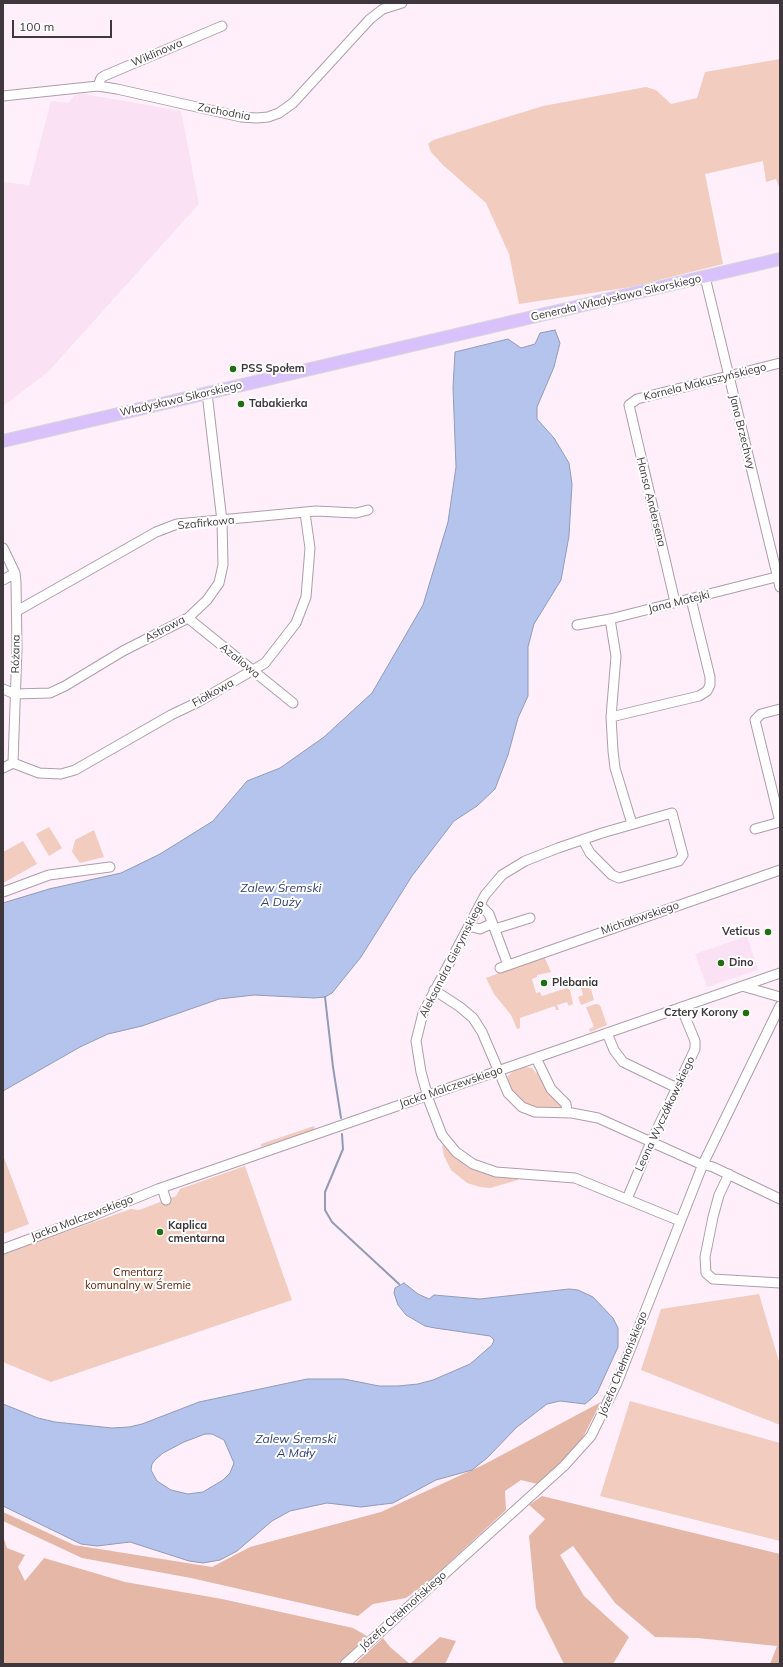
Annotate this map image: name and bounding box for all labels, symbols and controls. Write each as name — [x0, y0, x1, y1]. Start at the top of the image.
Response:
scale bar — [14, 12, 114, 38]
text: 100 m — [19, 19, 54, 34]
street label: Wiklinowa — [129, 36, 185, 70]
street label: Zachodnia — [196, 100, 252, 124]
street label: Generała Władysława Sikorskiego — [530, 272, 702, 324]
street label: Kornela Makuszyńskiego — [642, 360, 768, 404]
place label: PSS Społem — [241, 362, 305, 376]
marker: PSS Społem — [228, 364, 238, 374]
street label: Władysława Sikorskiego — [119, 378, 243, 420]
street label: Jana Brzechwy — [726, 393, 758, 471]
place label: Tabakierka — [249, 397, 308, 411]
marker: Tabakierka — [236, 399, 246, 409]
street label: Hansa Andersena — [633, 456, 669, 548]
street label: Szafirkowa — [177, 513, 235, 533]
street label: Jana Matejki — [647, 588, 711, 616]
street label: Astrowa — [143, 613, 187, 645]
street label: Różana — [9, 634, 23, 674]
street label: Azaliowa — [217, 641, 263, 681]
street label: Fiołkowa — [190, 676, 236, 710]
water label: Zalew Śremski A Duży — [241, 881, 321, 909]
street label: Aleksandra Gierymskiego — [417, 898, 487, 1020]
street label: Michałowskiego — [599, 899, 681, 937]
place label: Veticus — [722, 925, 760, 939]
marker: Veticus — [763, 927, 773, 937]
place label: Dino — [729, 956, 753, 970]
marker: Dino — [716, 958, 726, 968]
place label: Plebania — [552, 976, 598, 990]
marker: Plebania — [539, 978, 549, 988]
place label: Cztery Korony — [664, 1006, 738, 1020]
marker: Cztery Korony — [741, 1008, 751, 1018]
street label: Leona Wyczółkowskiego — [632, 1054, 698, 1174]
street label: Jacka Malczewskiego — [398, 1063, 504, 1111]
street label: Jacka Malczewskiego — [29, 1192, 135, 1244]
place label: Kaplica cmentarna — [168, 1219, 225, 1245]
marker: Kaplica cmentarna — [155, 1227, 165, 1237]
park label: Cmentarz komunalny w Śremie — [85, 1266, 191, 1292]
street label: Józefa Chełmońskiego — [596, 1310, 650, 1418]
water label: Zalew Śremski A Mały — [256, 1432, 336, 1460]
street label: Józefa Chełmońskiego — [357, 1569, 449, 1653]

